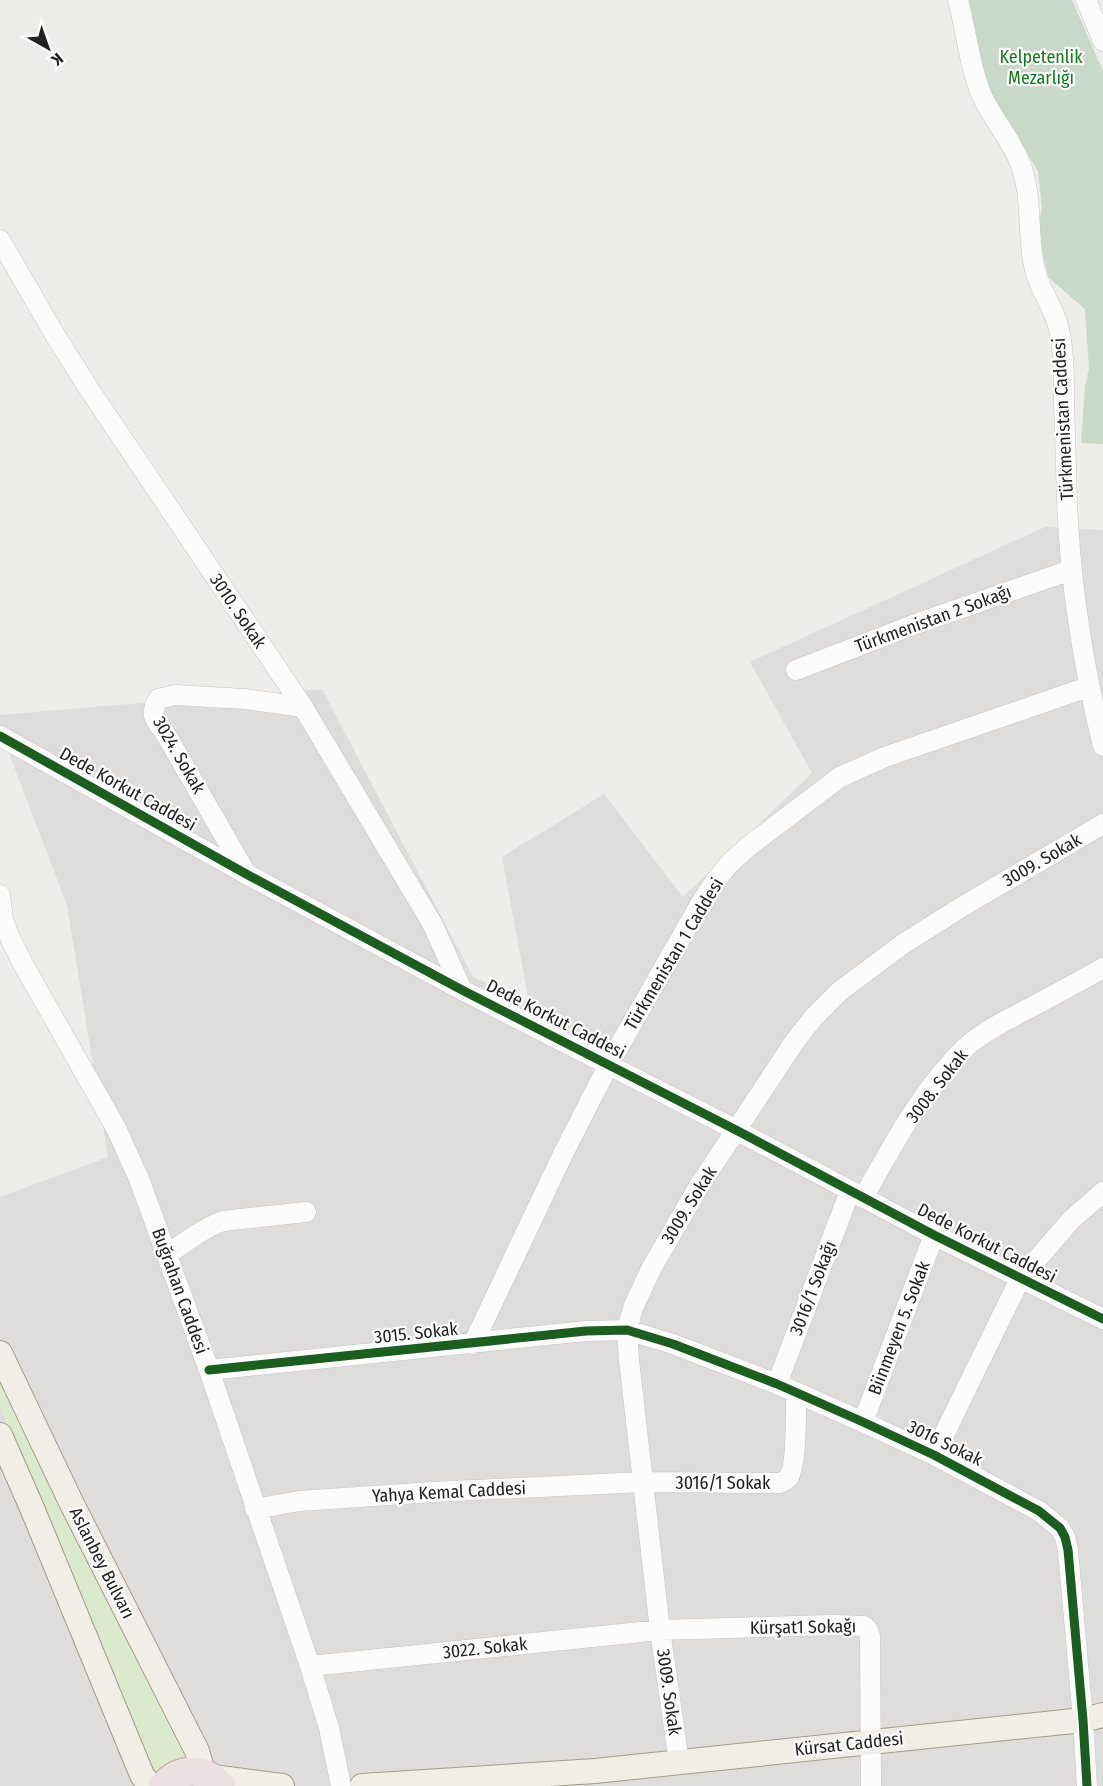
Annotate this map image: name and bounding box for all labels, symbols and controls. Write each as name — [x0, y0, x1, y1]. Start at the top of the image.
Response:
north arrow — [18, 18, 78, 78]
park label: Kelpetenlik Mezarlığı — [999, 46, 1083, 89]
text: K — [47, 49, 67, 70]
street label: Türkmenistan Caddesi — [1048, 337, 1078, 501]
street label: 3010. Sokak — [205, 570, 271, 653]
street label: Türkmenistan 2 Sokağı — [852, 580, 1014, 658]
street label: 3024. Sokak — [148, 713, 210, 798]
street label: Dede Korkut Caddesi — [56, 742, 200, 836]
street label: 3009. Sokak — [999, 828, 1086, 891]
street label: Türkmenistan 1 Caddesi — [620, 874, 728, 1034]
street label: Dede Korkut Caddesi — [483, 974, 629, 1064]
street label: 3008. Sokak — [901, 1044, 973, 1127]
street label: 3009. Sokak — [657, 1162, 722, 1248]
street label: Dede Korkut Caddesi — [914, 1198, 1060, 1288]
street label: Buğrahan Caddesi — [147, 1225, 213, 1357]
street label: 3016/1 Sokağı — [785, 1238, 841, 1338]
street label: Biinmeyen 5. Sokak — [863, 1257, 935, 1398]
street label: 3015. Sokak — [373, 1318, 460, 1348]
street label: 3016 Sokak — [904, 1415, 987, 1471]
street label: 3016/1 Sokak — [676, 1472, 771, 1494]
street label: Yahya Kemal Caddesi — [371, 1477, 527, 1507]
street label: Aslanbey Bulvarı — [65, 1504, 139, 1622]
street label: Kürşat1 Sokağı — [750, 1615, 856, 1639]
street label: 3022. Sokak — [442, 1633, 529, 1663]
street label: 3009. Sokak — [652, 1647, 686, 1737]
street label: Kürsat Caddesi — [793, 1727, 905, 1761]

